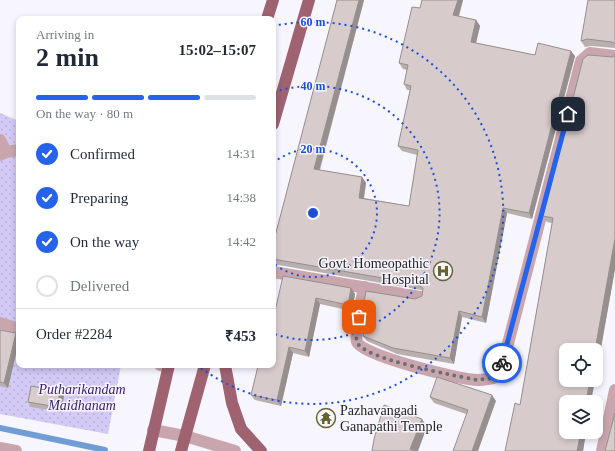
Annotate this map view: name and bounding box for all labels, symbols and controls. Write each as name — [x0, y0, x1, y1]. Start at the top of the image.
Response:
text: 60 m — [301, 15, 326, 29]
text: Arriving in — [36, 27, 94, 42]
text: 15:02–15:07 — [179, 42, 256, 58]
text: 2 min — [36, 43, 99, 72]
text: 40 m — [301, 79, 326, 93]
pin — [551, 97, 585, 131]
icon: home — [557, 103, 579, 125]
text: On the way · 80 m — [36, 106, 133, 121]
text: 20 m — [301, 142, 326, 156]
icon: check — [36, 143, 58, 165]
text: Confirmed — [70, 146, 135, 162]
text: 14:31 — [226, 146, 256, 161]
icon: check — [36, 187, 58, 209]
text: Preparing — [70, 190, 128, 206]
text: 14:38 — [226, 190, 256, 205]
centre of rings — [306, 206, 320, 220]
icon: check — [36, 231, 58, 253]
text: On the way — [70, 234, 139, 250]
text: 14:42 — [226, 234, 256, 249]
place label: Govt. Homeopathic Hospital — [319, 256, 429, 287]
hospital icon: Govt. Homeopathic Hospital — [432, 260, 454, 282]
text: Delivered — [70, 278, 129, 294]
pin — [342, 300, 376, 334]
icon: bag — [348, 306, 370, 328]
text: Order #2284 — [36, 326, 112, 342]
text: ₹453 — [225, 328, 256, 344]
courier — [482, 343, 522, 383]
map controls — [559, 343, 603, 439]
button: locate — [559, 343, 603, 387]
icon: bike — [491, 352, 513, 374]
park label: Putharikandam Maidhanam — [37, 382, 126, 413]
button: layers — [559, 395, 603, 439]
place label: Pazhavangadi Ganapathi Temple — [340, 403, 443, 434]
temple icon: Pazhavangadi Ganapathi Temple — [315, 407, 337, 429]

